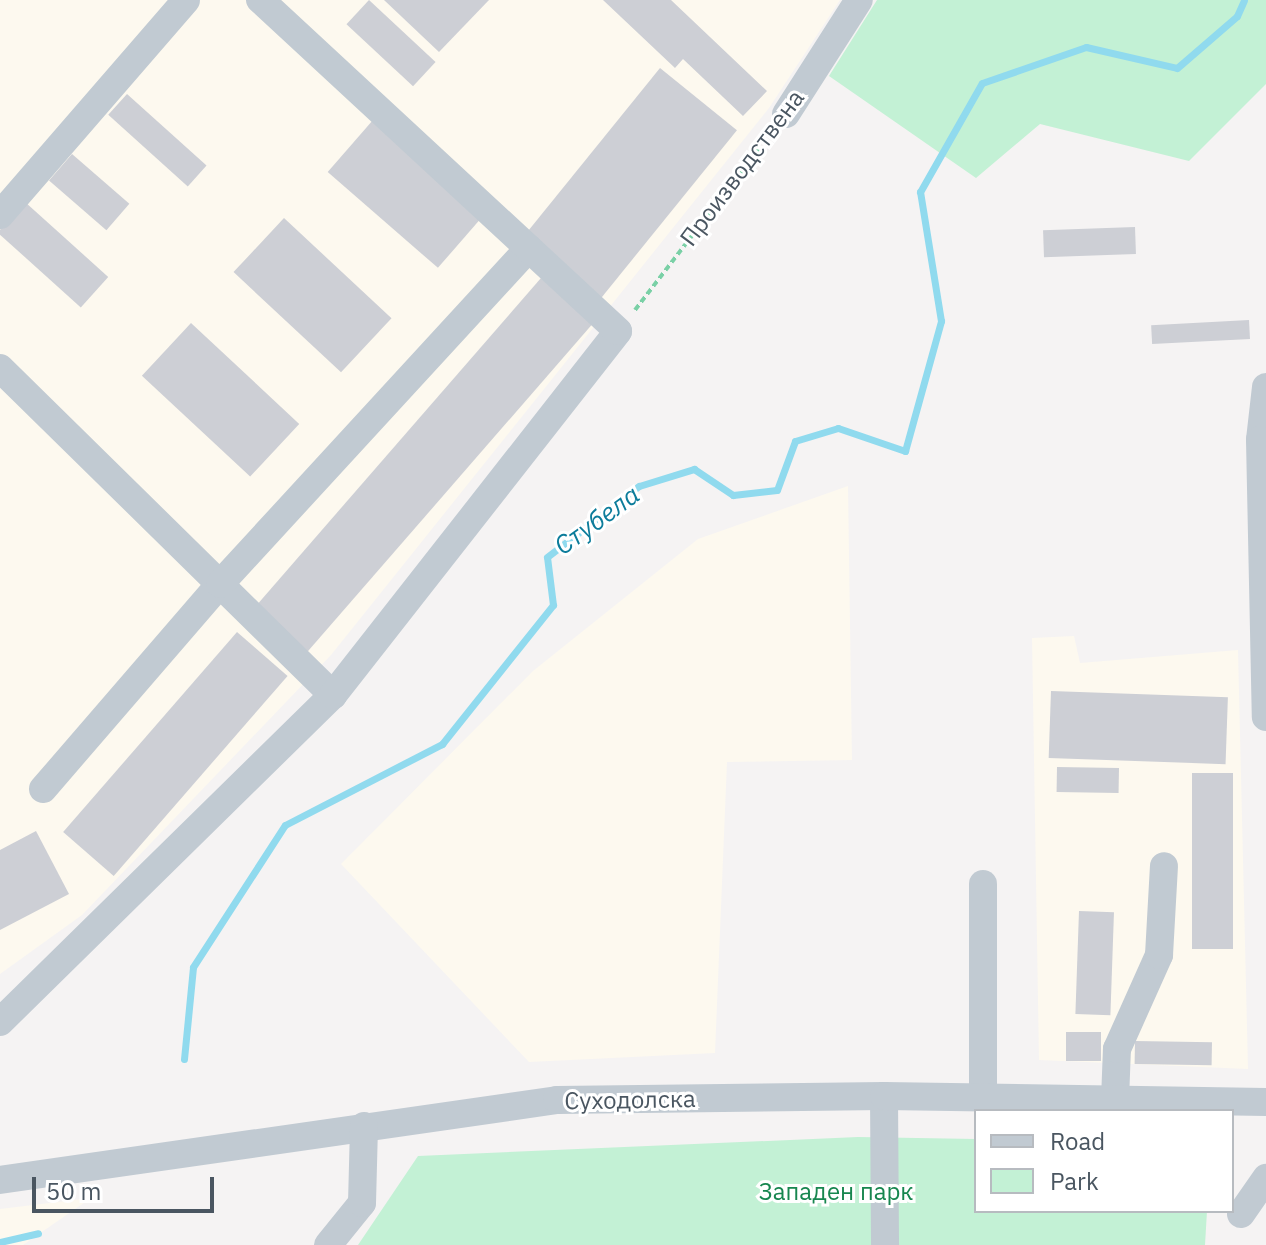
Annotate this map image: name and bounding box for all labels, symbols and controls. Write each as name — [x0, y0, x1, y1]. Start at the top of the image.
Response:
street label: Производствена — [674, 84, 810, 252]
water label: Стубела — [548, 479, 646, 561]
street label: Суходолска — [564, 1084, 696, 1116]
legend — [974, 1109, 1234, 1213]
text: Road — [1050, 1125, 1105, 1157]
scale bar — [36, 1161, 218, 1211]
text: Park — [1050, 1165, 1099, 1197]
text: 50 m — [46, 1175, 101, 1207]
park label: Западен парк — [758, 1178, 914, 1206]

